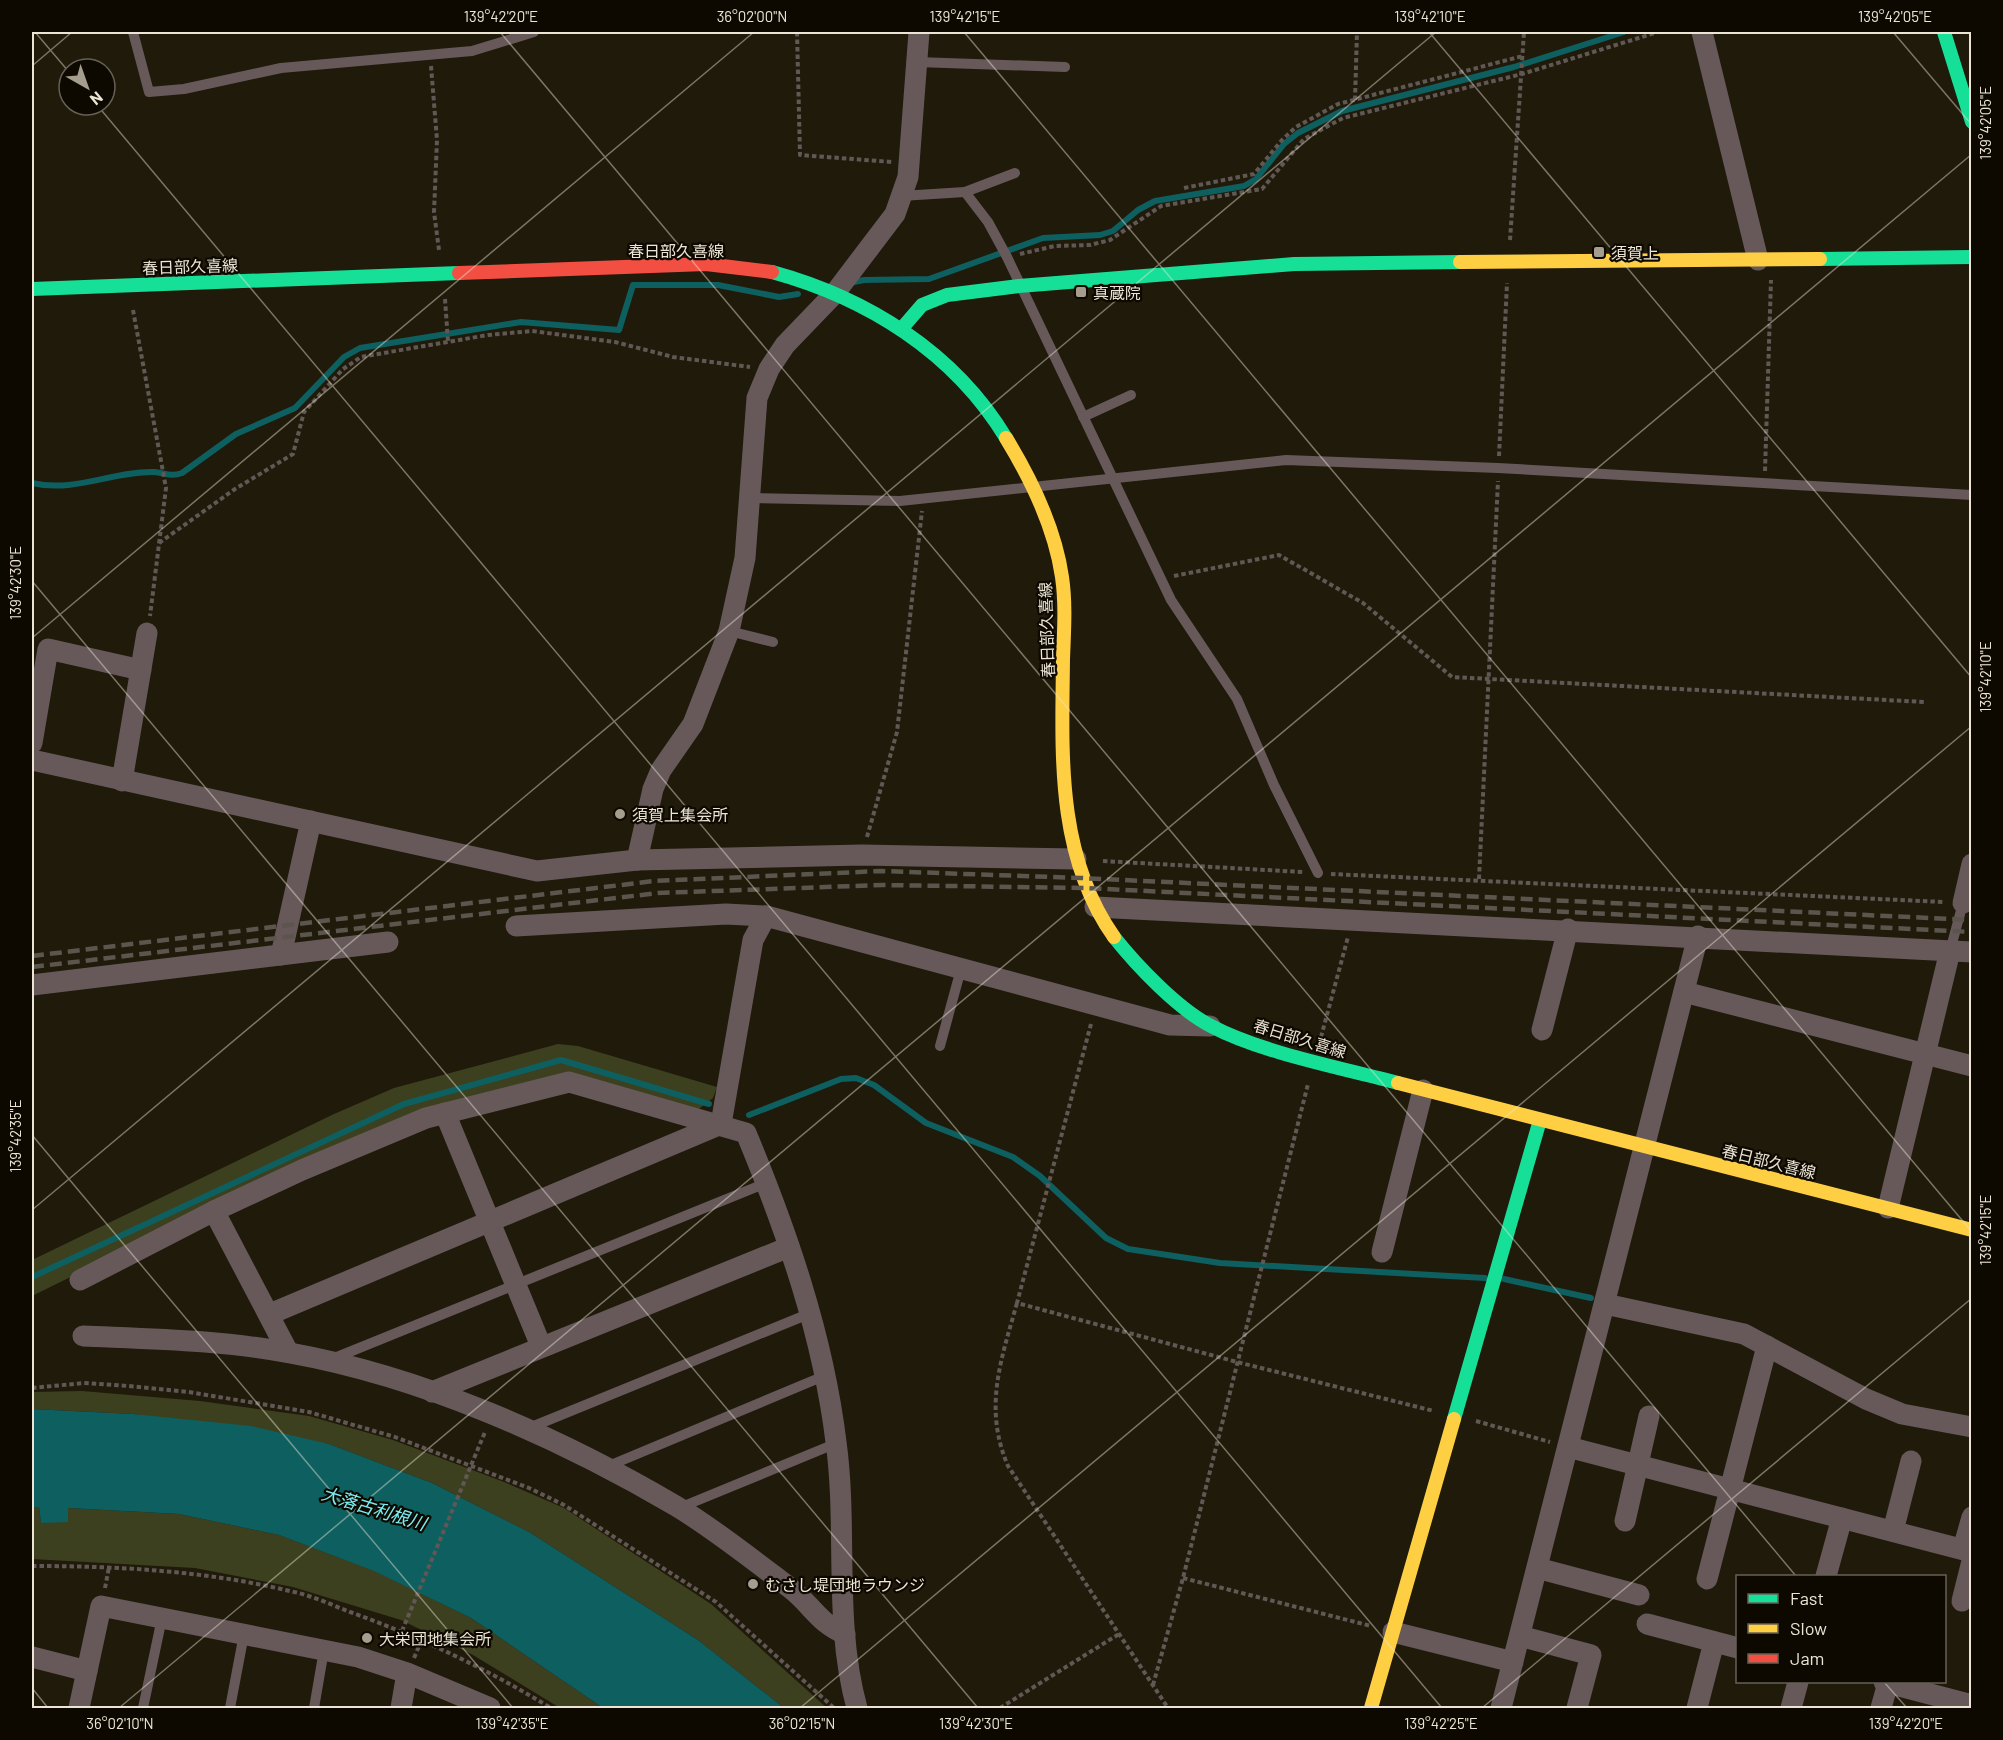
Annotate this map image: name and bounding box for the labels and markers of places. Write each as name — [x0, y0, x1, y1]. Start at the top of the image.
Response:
place label: 須賀上 — [1611, 243, 1659, 262]
marker: 須賀上 — [1592, 245, 1606, 259]
place label: 真蔵院 — [1093, 283, 1141, 302]
marker: 真蔵院 — [1074, 285, 1088, 299]
place label: 須賀上集会所 — [632, 805, 728, 824]
marker: 須賀上集会所 — [613, 807, 627, 821]
place label: むさし堤団地ラウンジ — [765, 1575, 925, 1594]
marker: むさし堤団地ラウンジ — [746, 1577, 760, 1591]
place label: 大栄団地集会所 — [379, 1629, 491, 1648]
marker: 大栄団地集会所 — [360, 1631, 374, 1645]

